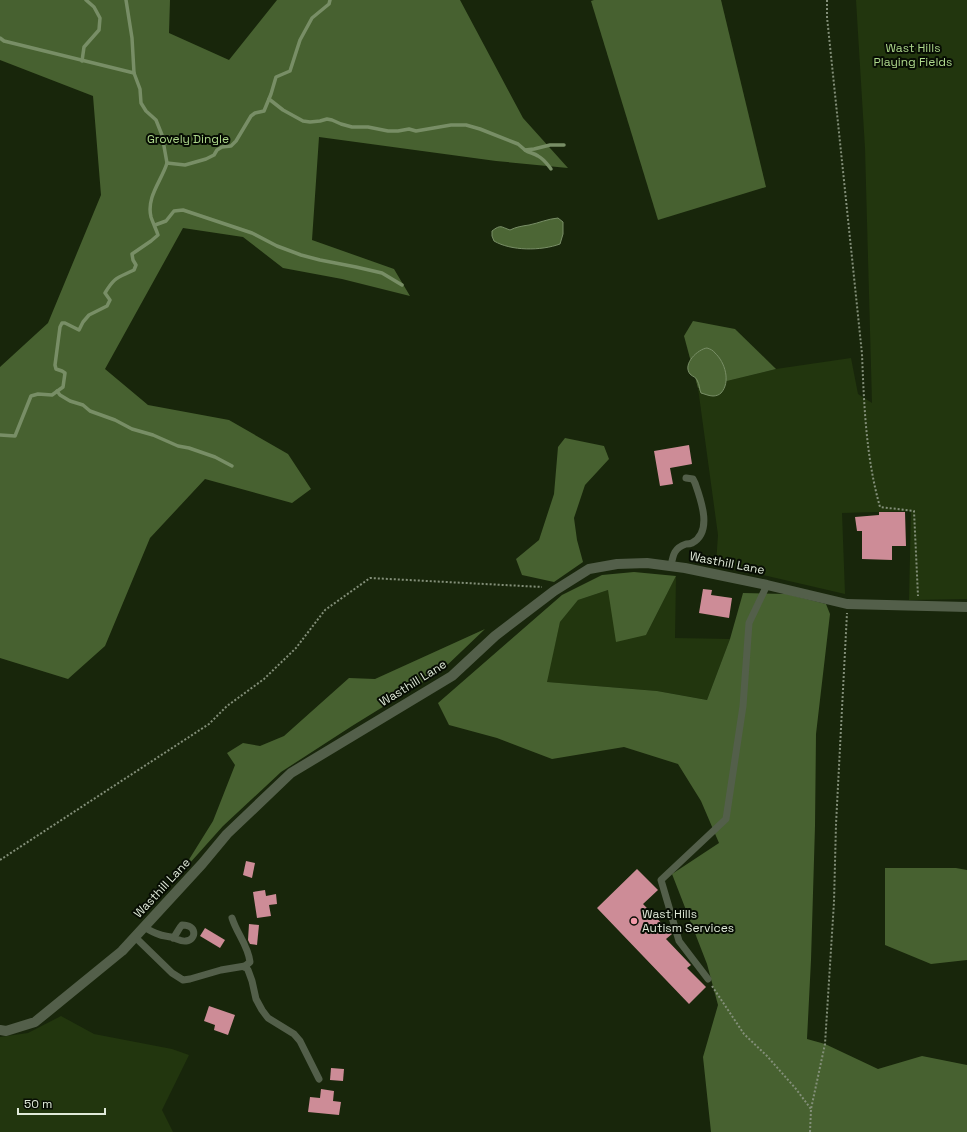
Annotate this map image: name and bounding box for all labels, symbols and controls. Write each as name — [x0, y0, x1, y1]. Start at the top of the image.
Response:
park label: Wast Hills Playing Fields — [874, 40, 952, 70]
park label: Grovely Dingle — [147, 131, 229, 147]
street label: Wasthill Lane — [688, 548, 766, 578]
street label: Wasthill Lane — [376, 656, 450, 710]
street label: Wasthill Lane — [130, 855, 194, 921]
place label: Wast Hills Autism Services — [642, 906, 734, 936]
marker: Wast Hills Autism Services — [629, 916, 639, 926]
scale bar — [18, 1090, 105, 1116]
text: 50 m — [24, 1096, 52, 1112]

